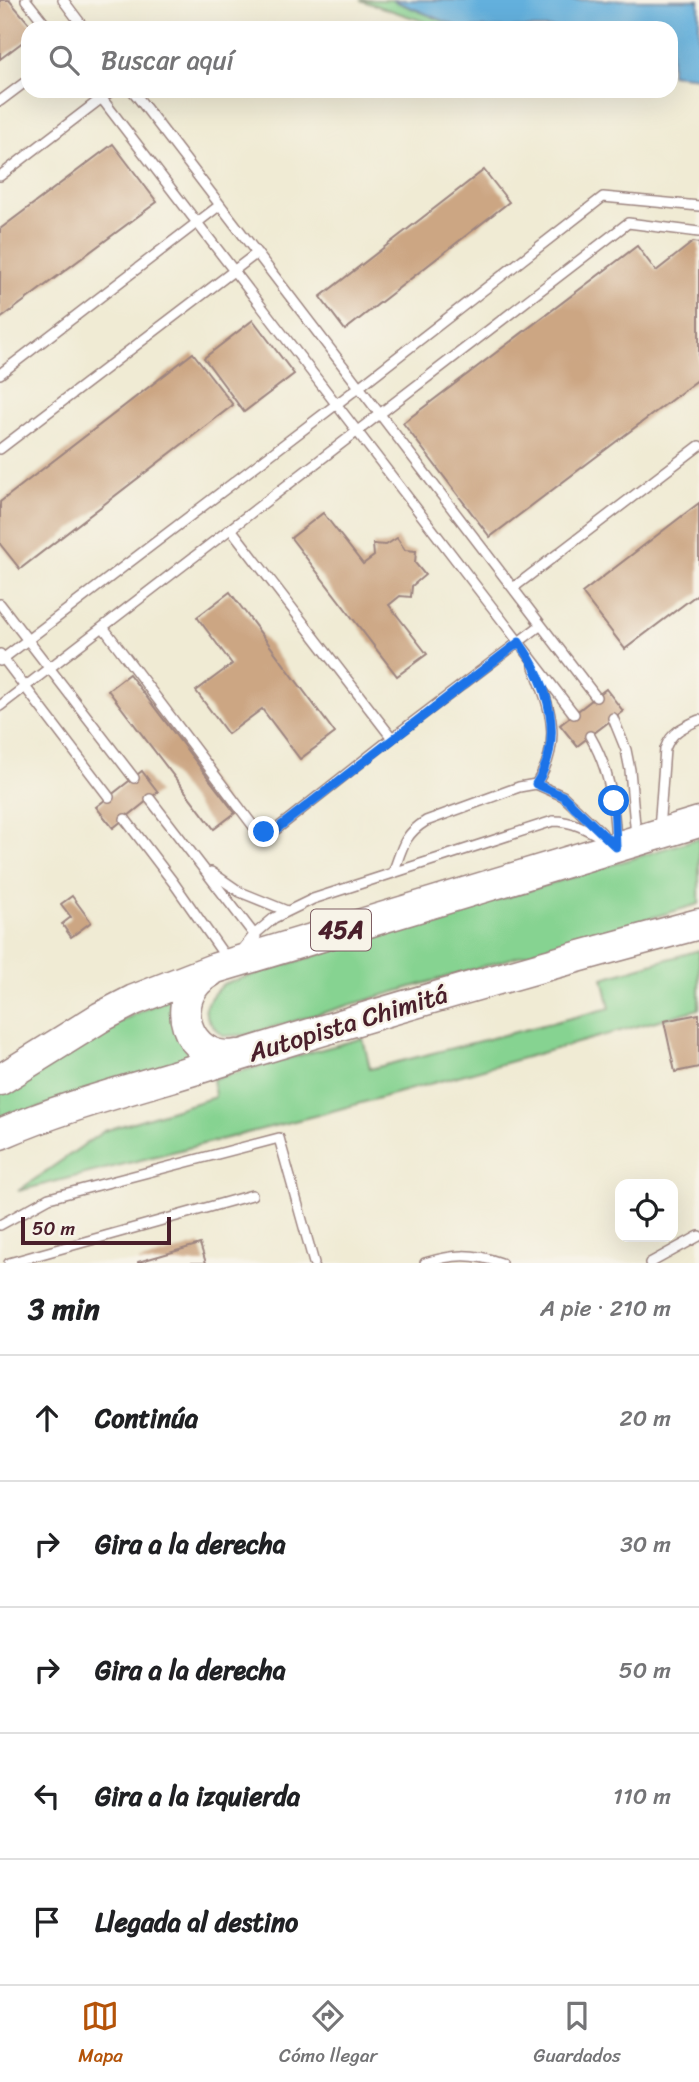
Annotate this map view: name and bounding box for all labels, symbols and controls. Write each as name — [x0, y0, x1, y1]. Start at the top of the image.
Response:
search box — [21, 21, 678, 98]
text: Buscar aquí — [101, 37, 234, 83]
icon: search — [45, 41, 83, 79]
route start — [598, 785, 629, 816]
route end — [248, 816, 279, 847]
road number: 45A — [311, 910, 371, 950]
street label: Autopista Chimitá — [241, 971, 454, 1076]
map controls — [615, 1179, 678, 1242]
button: locate — [615, 1179, 678, 1242]
text: 50 m — [32, 1212, 75, 1245]
scale bar — [21, 1214, 172, 1246]
text: 3 min — [28, 1282, 100, 1336]
text: A pie · 210 m — [540, 1288, 671, 1329]
text: Continúa — [95, 1395, 198, 1441]
text: 20 m — [620, 1398, 671, 1439]
icon: ahead — [28, 1399, 66, 1437]
text: Gira a la derecha — [95, 1521, 286, 1567]
text: 30 m — [620, 1524, 671, 1565]
icon: right — [28, 1525, 66, 1563]
text: Gira a la derecha — [95, 1647, 286, 1693]
text: 50 m — [619, 1650, 671, 1691]
icon: right — [28, 1651, 66, 1689]
text: Gira a la izquierda — [95, 1773, 300, 1819]
text: 110 m — [613, 1776, 671, 1817]
icon: left — [28, 1777, 66, 1815]
text: Llegada al destino — [95, 1899, 298, 1945]
icon: arrive — [28, 1903, 66, 1941]
tab: Mapa — [78, 1997, 123, 2072]
tab: Cómo llegar — [279, 1997, 377, 2072]
tab: Guardados — [534, 1997, 621, 2072]

